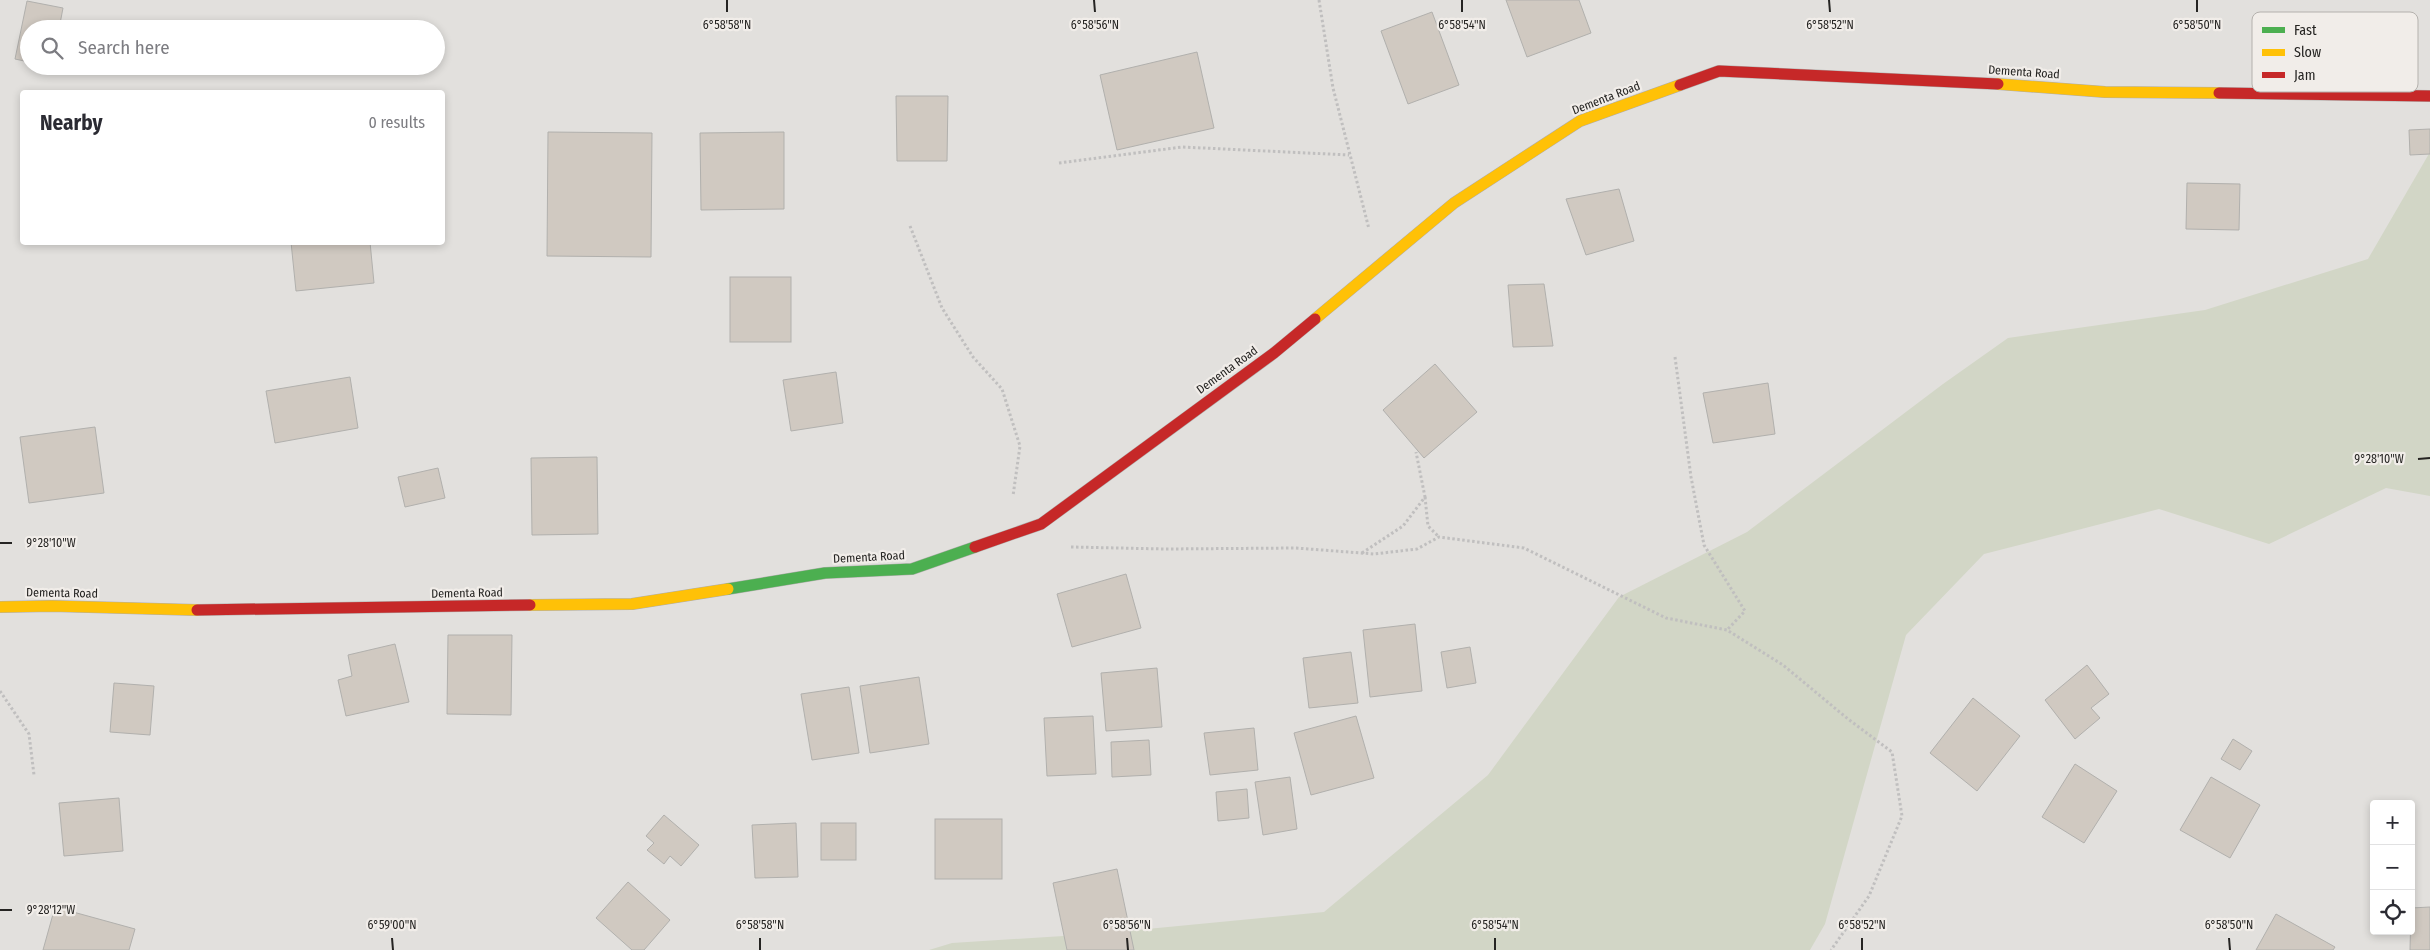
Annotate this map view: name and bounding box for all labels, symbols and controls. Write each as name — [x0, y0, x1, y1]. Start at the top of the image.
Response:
legend — [2252, 12, 2418, 92]
text: 6°58'58"N — [703, 18, 751, 32]
text: 6°58'56"N — [1071, 18, 1119, 32]
text: 6°58'54"N — [1438, 18, 1486, 32]
text: 6°58'52"N — [1806, 18, 1854, 32]
text: 6°58'50"N — [2173, 18, 2221, 32]
search box — [20, 20, 445, 75]
text: Fast — [2294, 22, 2317, 39]
icon: search — [38, 34, 66, 62]
text: Search here — [78, 36, 170, 59]
text: Slow — [2294, 44, 2321, 61]
street label: Dementa Road — [1988, 63, 2060, 81]
text: Jam — [2294, 67, 2315, 84]
street label: Dementa Road — [1570, 79, 1642, 117]
text: Nearby — [40, 110, 102, 136]
text: 0 results — [368, 113, 425, 132]
street label: Dementa Road — [1194, 343, 1260, 397]
text: 9°28'10"W — [2354, 452, 2404, 466]
text: 9°28'10"W — [26, 536, 76, 550]
street label: Dementa Road — [833, 548, 905, 566]
street label: Dementa Road — [26, 585, 98, 601]
street label: Dementa Road — [431, 585, 503, 601]
map controls — [2370, 800, 2415, 935]
button: + — [2370, 800, 2415, 845]
button: − — [2370, 845, 2415, 890]
button: locate — [2370, 890, 2415, 935]
text: 9°28'12"W — [27, 903, 75, 917]
text: 6°59'00"N — [367, 918, 417, 932]
text: 6°58'58"N — [736, 918, 784, 932]
text: 6°58'56"N — [1103, 918, 1151, 932]
text: 6°58'54"N — [1471, 918, 1519, 932]
text: 6°58'52"N — [1838, 918, 1886, 932]
text: 6°58'50"N — [2205, 918, 2253, 932]

